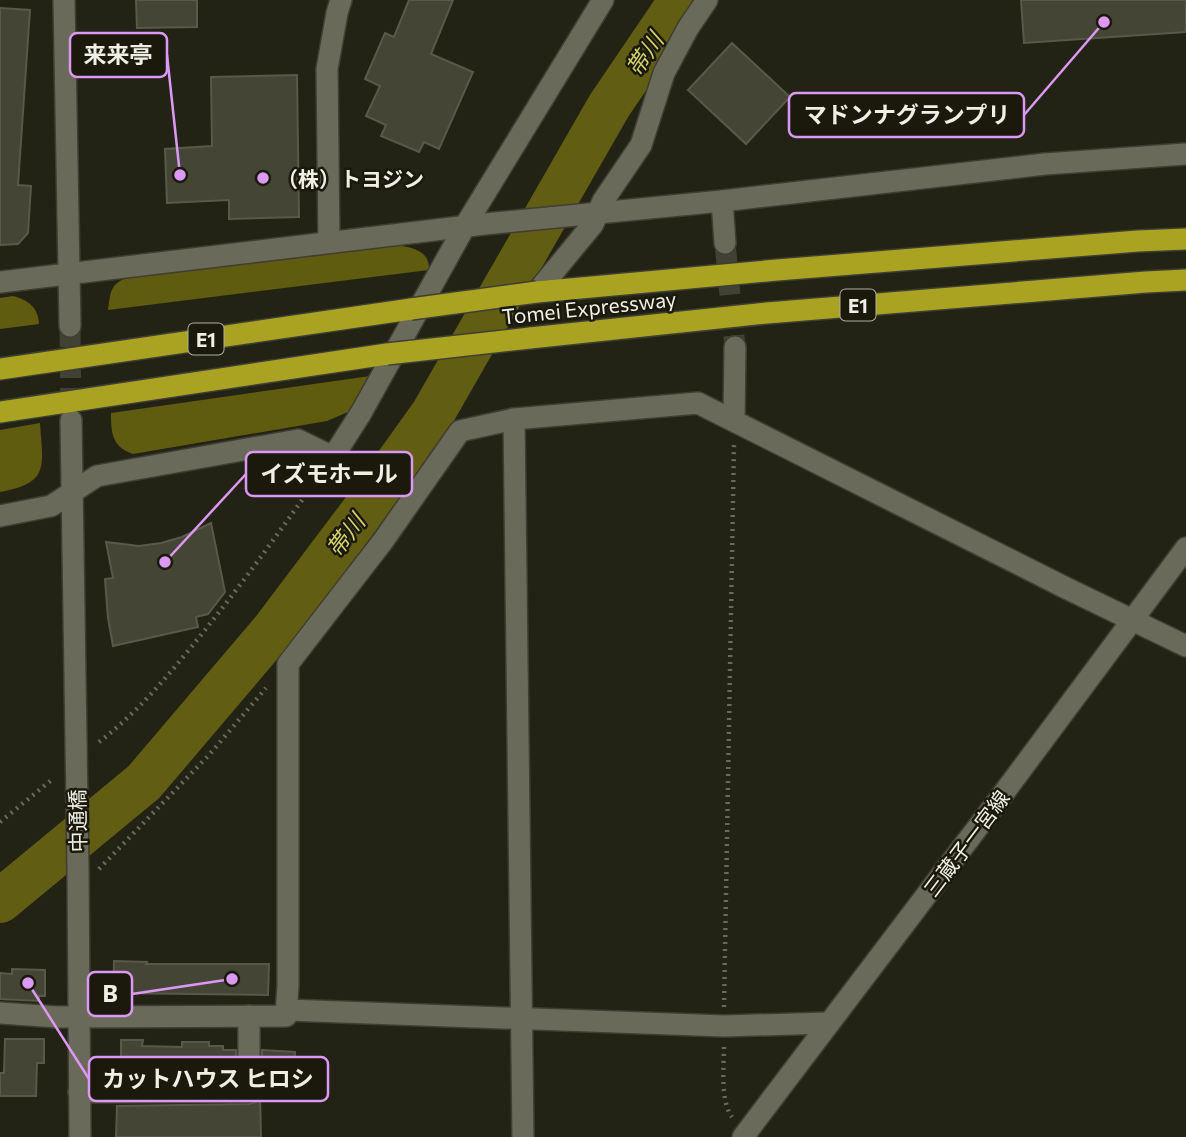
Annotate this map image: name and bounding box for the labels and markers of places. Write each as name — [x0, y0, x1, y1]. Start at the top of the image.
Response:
callout: 来来亭 — [70, 33, 167, 77]
callout: マドンナグランプリ — [789, 93, 1024, 137]
place label: （株）トヨジン — [277, 166, 424, 191]
marker: （株）トヨジン — [255, 170, 271, 186]
callout: イズモホール — [246, 452, 412, 496]
callout: B — [88, 972, 132, 1016]
callout: カットハウス ヒロシ — [89, 1057, 328, 1101]

